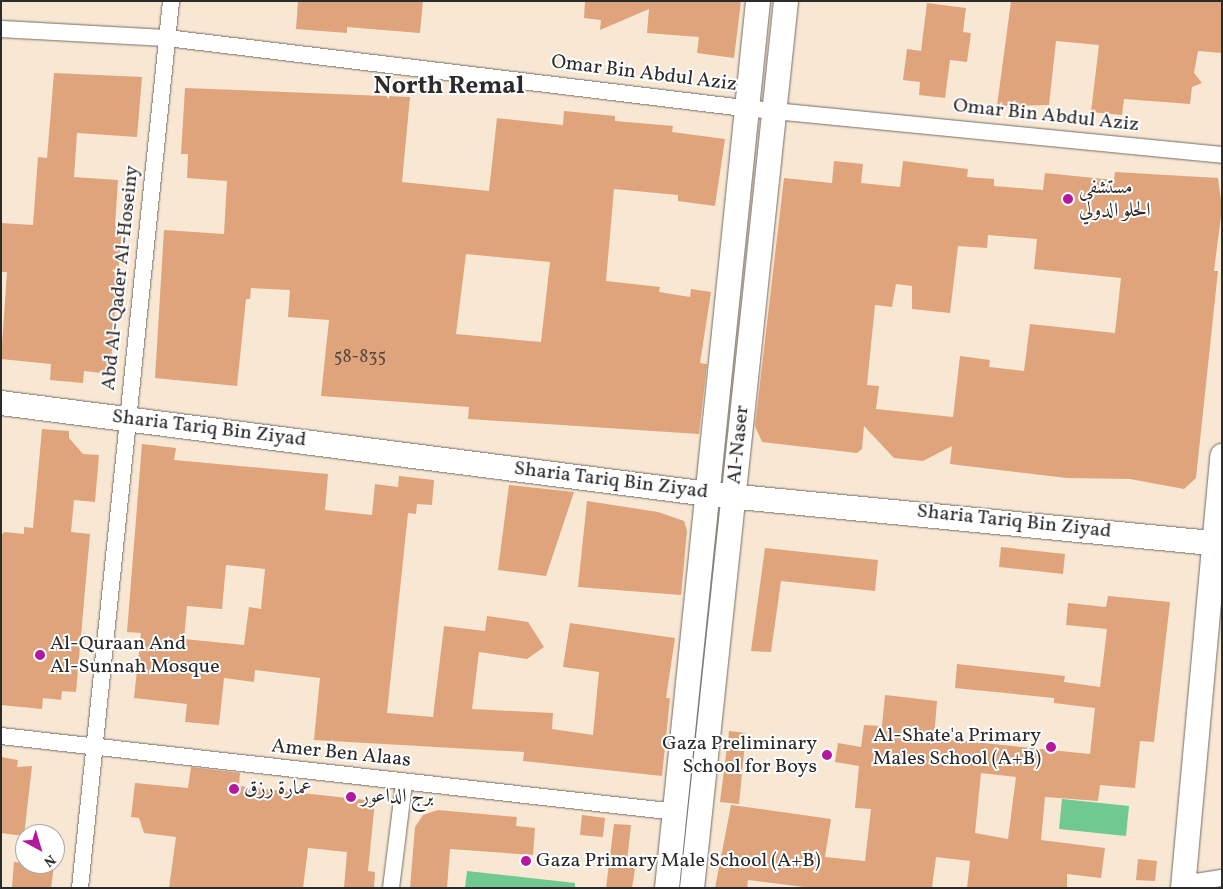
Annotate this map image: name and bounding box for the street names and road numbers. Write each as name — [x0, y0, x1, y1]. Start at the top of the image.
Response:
street label: Omar Bin Abdul Aziz — [550, 51, 738, 97]
street label: Omar Bin Abdul Aziz — [952, 94, 1140, 138]
street label: Abd Al-Qader Al-Hoseiny — [97, 164, 145, 392]
street label: Al-Naser — [723, 404, 755, 486]
street label: Sharia Tariq Bin Ziyad — [110, 405, 308, 453]
street label: Sharia Tariq Bin Ziyad — [512, 457, 710, 505]
street label: Sharia Tariq Bin Ziyad — [915, 500, 1113, 544]
street label: Amer Ben Alaas — [270, 735, 412, 773]

